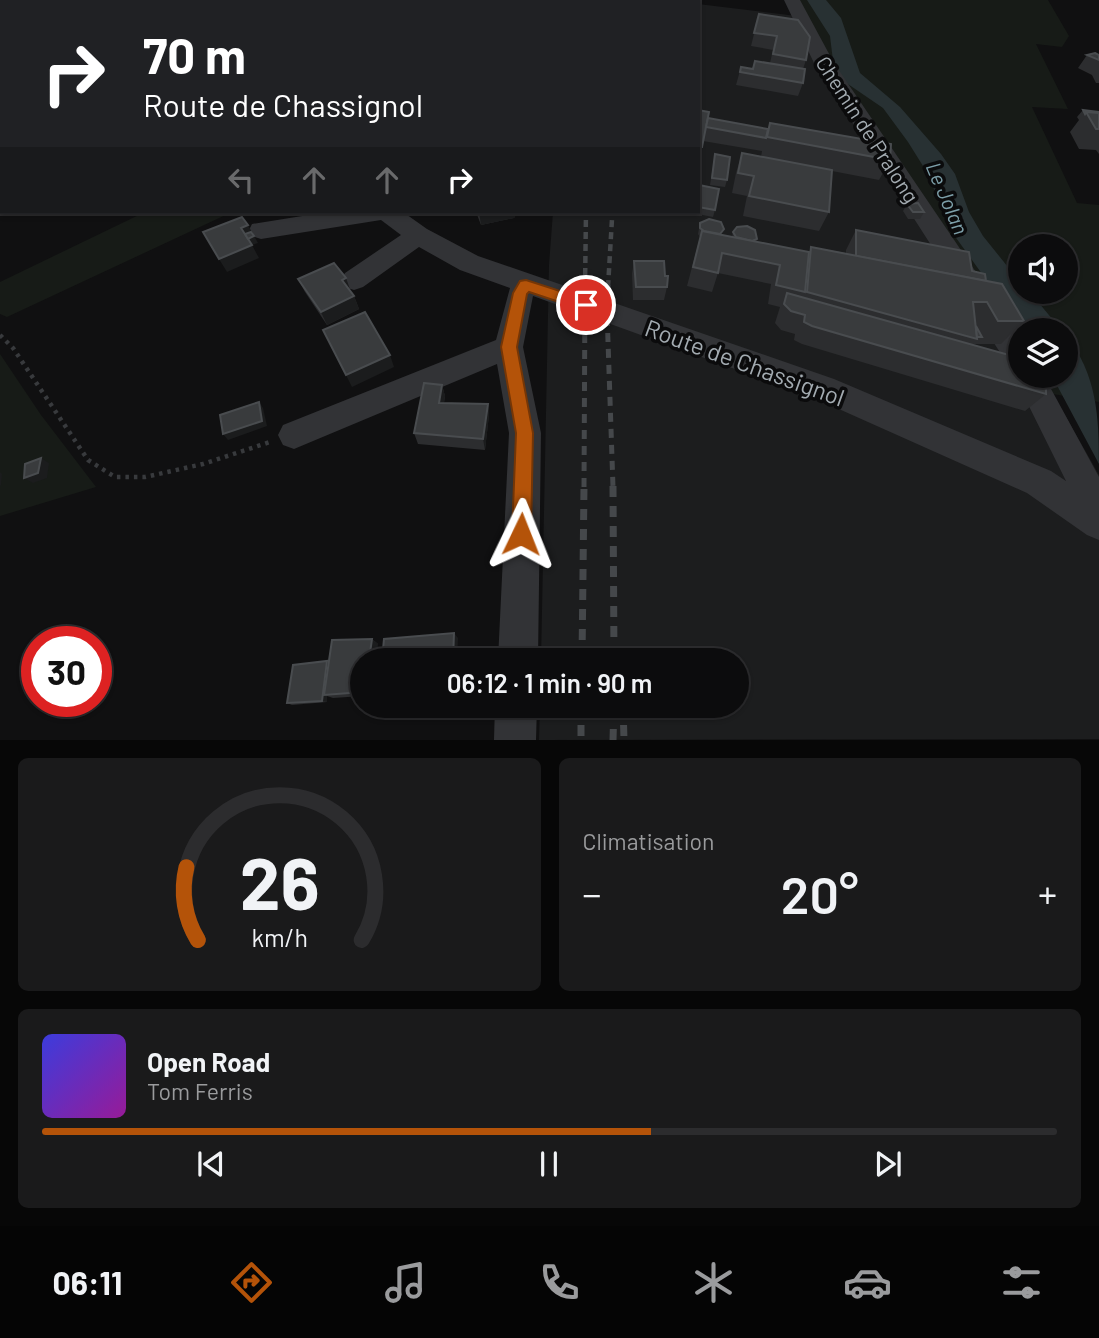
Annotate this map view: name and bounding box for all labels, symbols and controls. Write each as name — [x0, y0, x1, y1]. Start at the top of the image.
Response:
text: 70 m — [143, 25, 246, 84]
icon: right — [28, 28, 119, 119]
street label: Chemin de Pralong — [811, 51, 925, 207]
text: Route de Chassignol — [143, 85, 423, 123]
water label: Le Jolan — [922, 158, 974, 238]
icon: left — [222, 161, 260, 199]
icon: ahead — [295, 161, 333, 199]
icon: ahead — [368, 161, 406, 199]
icon: right — [441, 161, 479, 199]
map controls — [1008, 234, 1078, 388]
button: sound — [1008, 234, 1078, 304]
pin — [556, 275, 616, 335]
icon: arrive — [567, 286, 605, 324]
street label: Route de Chassignol — [641, 312, 849, 412]
button: layers — [1008, 318, 1078, 388]
position arrow — [484, 497, 558, 571]
speed limit sign: 30 — [21, 626, 112, 717]
text: 06:12 · 1 min · 90 m — [447, 667, 652, 698]
text: Climatisation — [583, 827, 714, 855]
text: 26 — [239, 838, 319, 926]
text: 20° — [781, 862, 859, 924]
text: − — [583, 870, 602, 916]
text: + — [1038, 870, 1057, 916]
text: km/h — [251, 922, 308, 952]
text: Open Road — [147, 1046, 270, 1077]
text: Tom Ferris — [147, 1077, 253, 1105]
icon: previous — [192, 1145, 230, 1183]
icon: pause — [530, 1145, 568, 1183]
icon: next — [869, 1145, 907, 1183]
icon: directions — [227, 1258, 276, 1307]
icon: music — [381, 1258, 430, 1307]
icon: phone — [535, 1258, 584, 1307]
icon: climate — [689, 1258, 738, 1307]
icon: car — [843, 1258, 892, 1307]
icon: filters — [997, 1258, 1046, 1307]
text: 06:11 — [53, 1263, 122, 1301]

